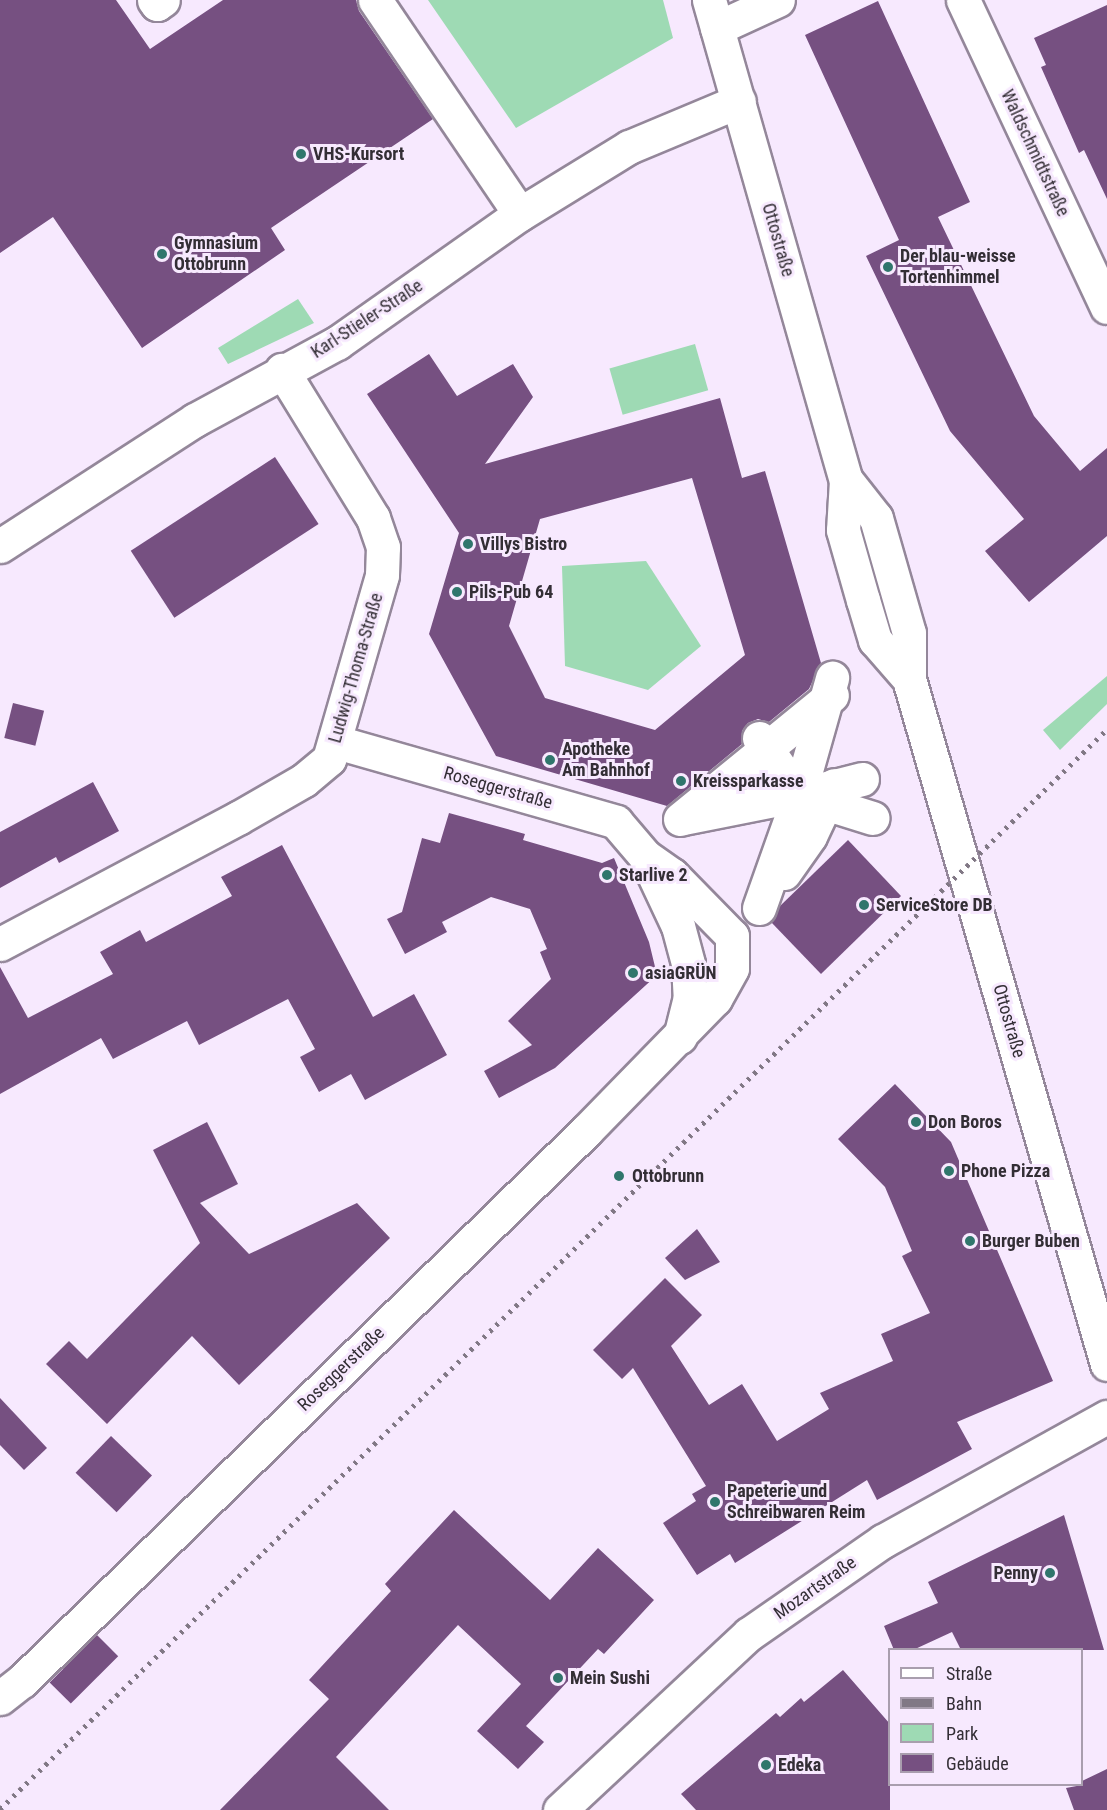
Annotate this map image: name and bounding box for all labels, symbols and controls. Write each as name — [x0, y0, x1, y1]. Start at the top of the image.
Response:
street label: Waldschmidtstraße — [996, 86, 1074, 220]
place label: VHS-Kursort — [313, 143, 404, 165]
marker: VHS-Kursort — [294, 147, 308, 161]
street label: Ottostraße — [757, 201, 799, 279]
place label: Gymnasium Ottobrunn — [174, 233, 258, 276]
place label: Der blau-weisse Tortenhimmel — [900, 246, 1016, 288]
marker: Gymnasium Ottobrunn — [155, 247, 169, 261]
marker: Der blau-weisse Tortenhimmel — [881, 260, 895, 274]
street label: Karl-Stieler-Straße — [307, 275, 427, 363]
place label: Villys Bistro — [480, 533, 567, 555]
marker: Villys Bistro — [461, 537, 475, 551]
place label: Pils-Pub 64 — [469, 581, 553, 603]
marker: Pils-Pub 64 — [450, 585, 464, 599]
street label: Ludwig-Thoma-Straße — [324, 591, 388, 745]
place label: Apotheke Am Bahnhof — [562, 739, 650, 782]
marker: Apotheke Am Bahnhof — [543, 753, 557, 767]
street label: Roseggerstraße — [441, 762, 555, 814]
place label: Kreissparkasse — [693, 770, 804, 792]
marker: Kreissparkasse — [674, 774, 688, 788]
place label: Starlive 2 — [619, 864, 688, 886]
marker: Starlive 2 — [600, 868, 614, 882]
place label: ServiceStore DB — [876, 894, 993, 916]
marker: ServiceStore DB — [857, 898, 871, 912]
place label: asiaGRÜN — [645, 962, 716, 984]
marker: asiaGRÜN — [626, 966, 640, 980]
street label: Ottostraße — [988, 982, 1030, 1060]
place label: Don Boros — [928, 1111, 1002, 1133]
marker: Don Boros — [909, 1115, 923, 1129]
place label: Phone Pizza — [961, 1160, 1050, 1182]
marker: Phone Pizza — [942, 1164, 956, 1178]
place label: Ottobrunn — [632, 1165, 704, 1187]
marker: Ottobrunn — [610, 1167, 628, 1185]
place label: Burger Buben — [982, 1230, 1080, 1252]
marker: Burger Buben — [963, 1234, 977, 1248]
street label: Roseggerstraße — [293, 1322, 389, 1416]
place label: Papeterie und Schreibwaren Reim — [727, 1481, 865, 1524]
marker: Papeterie und Schreibwaren Reim — [708, 1495, 722, 1509]
street label: Mozartstraße — [770, 1552, 860, 1624]
place label: Penny — [994, 1562, 1038, 1584]
marker: Penny — [1043, 1566, 1057, 1580]
legend — [888, 1648, 1083, 1786]
text: Straße — [946, 1663, 992, 1684]
place label: Mein Sushi — [570, 1667, 650, 1689]
marker: Mein Sushi — [551, 1671, 565, 1685]
text: Bahn — [946, 1693, 982, 1714]
text: Park — [946, 1723, 978, 1744]
text: Gebäude — [946, 1753, 1009, 1774]
place label: Edeka — [778, 1754, 821, 1776]
marker: Edeka — [759, 1758, 773, 1772]

